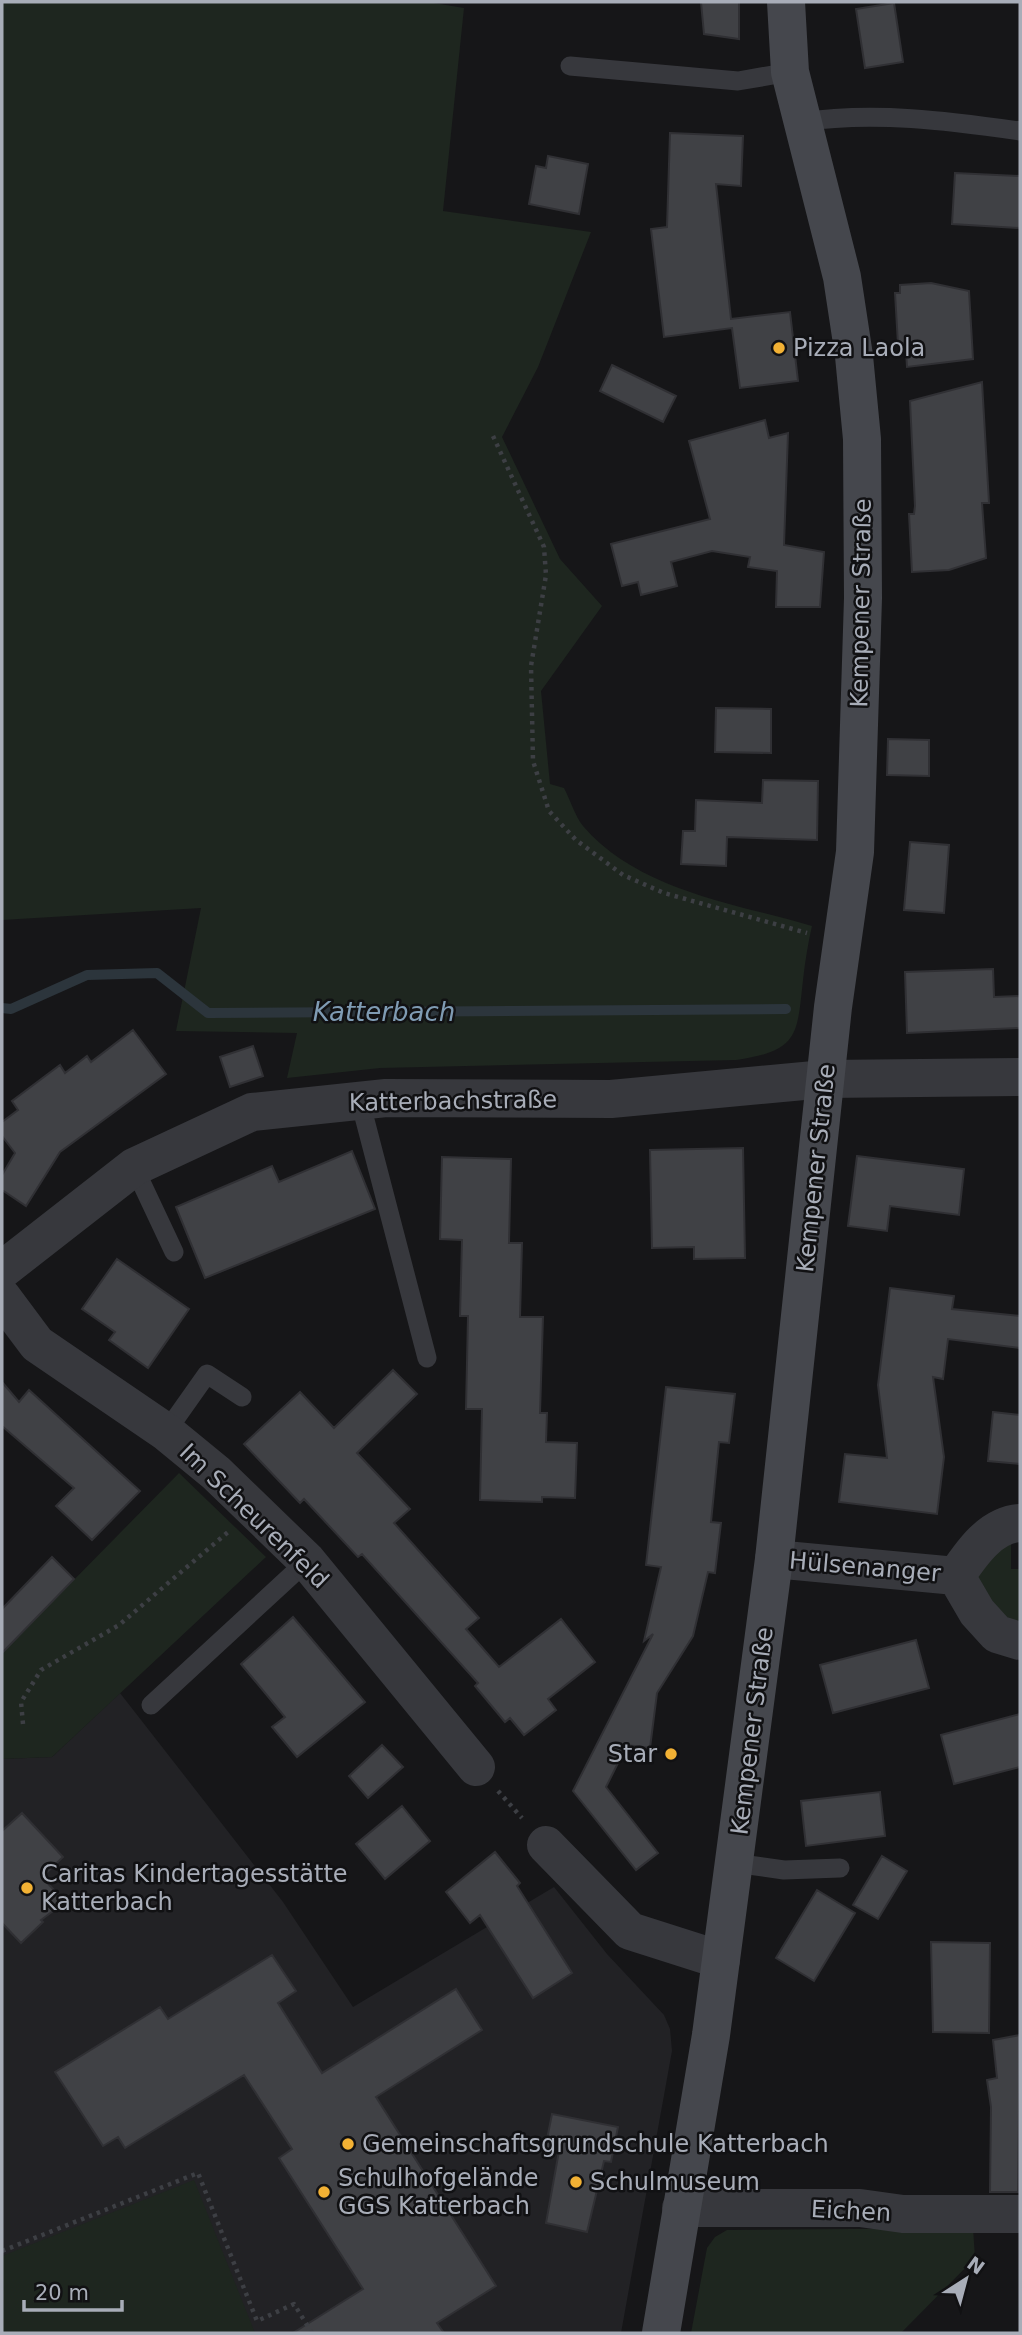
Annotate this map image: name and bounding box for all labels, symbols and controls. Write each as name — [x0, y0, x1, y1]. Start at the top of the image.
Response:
place label: Pizza Laola — [793, 334, 925, 362]
marker: Pizza Laola — [771, 340, 787, 356]
street label: Kempener Straße — [845, 498, 877, 708]
water label: Katterbach — [313, 997, 455, 1027]
street label: Kempener Straße — [791, 1062, 841, 1274]
street label: Katterbachstraße — [349, 1085, 557, 1117]
street label: Im Scheurenfeld — [174, 1438, 334, 1594]
street label: Hülsenanger — [788, 1546, 942, 1588]
street label: Kempener Straße — [725, 1625, 779, 1837]
place label: Star — [608, 1740, 657, 1768]
marker: Star — [663, 1746, 679, 1762]
place label: Caritas Kindertagesstätte Katterbach — [41, 1860, 348, 1916]
marker: Caritas Kindertagesstätte Katterbach — [19, 1880, 35, 1896]
place label: Gemeinschaftsgrundschule Katterbach — [362, 2130, 829, 2158]
marker: Gemeinschaftsgrundschule Katterbach — [340, 2136, 356, 2152]
place label: Schulhofgelände GGS Katterbach — [338, 2164, 538, 2220]
place label: Schulmuseum — [590, 2168, 760, 2196]
marker: Schulmuseum — [568, 2174, 584, 2190]
marker: Schulhofgelände GGS Katterbach — [316, 2184, 332, 2200]
street label: Eichen — [810, 2195, 892, 2227]
north arrow — [931, 2244, 1001, 2314]
text: N — [963, 2252, 989, 2279]
scale bar — [24, 2268, 122, 2312]
text: 20 m — [35, 2281, 89, 2305]

